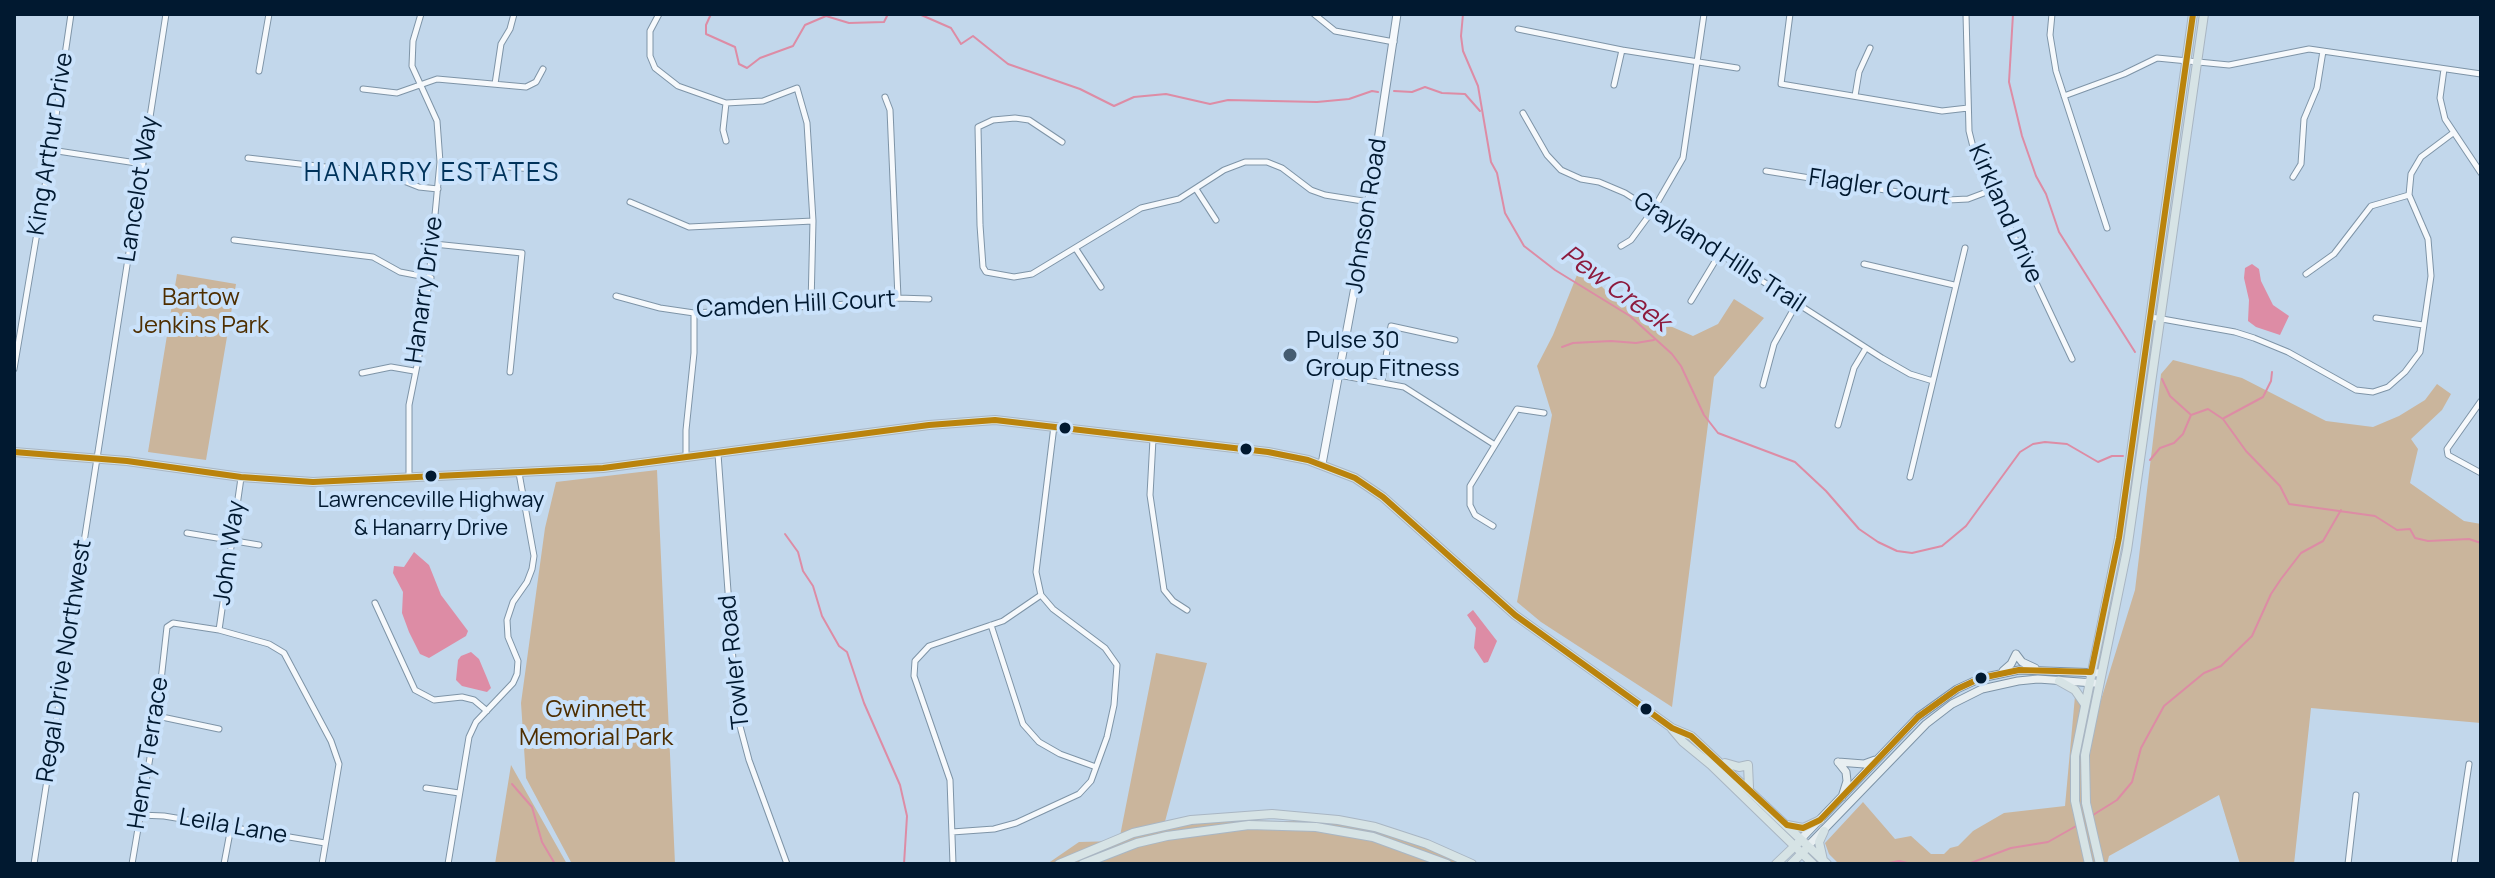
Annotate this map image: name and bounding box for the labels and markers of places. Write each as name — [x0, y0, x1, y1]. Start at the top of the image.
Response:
place label: Pulse 30 Group Fitness — [1306, 327, 1459, 383]
marker: Pulse 30 Group Fitness — [1281, 346, 1299, 364]
unlabelled marker — [1057, 420, 1073, 436]
unlabelled marker — [1238, 441, 1254, 457]
marker: Lawrenceville Highway & Hanarry Drive — [423, 468, 439, 484]
place label: Lawrenceville Highway & Hanarry Drive — [318, 488, 544, 540]
unlabelled marker — [1973, 670, 1989, 686]
unlabelled marker — [1638, 701, 1654, 717]

